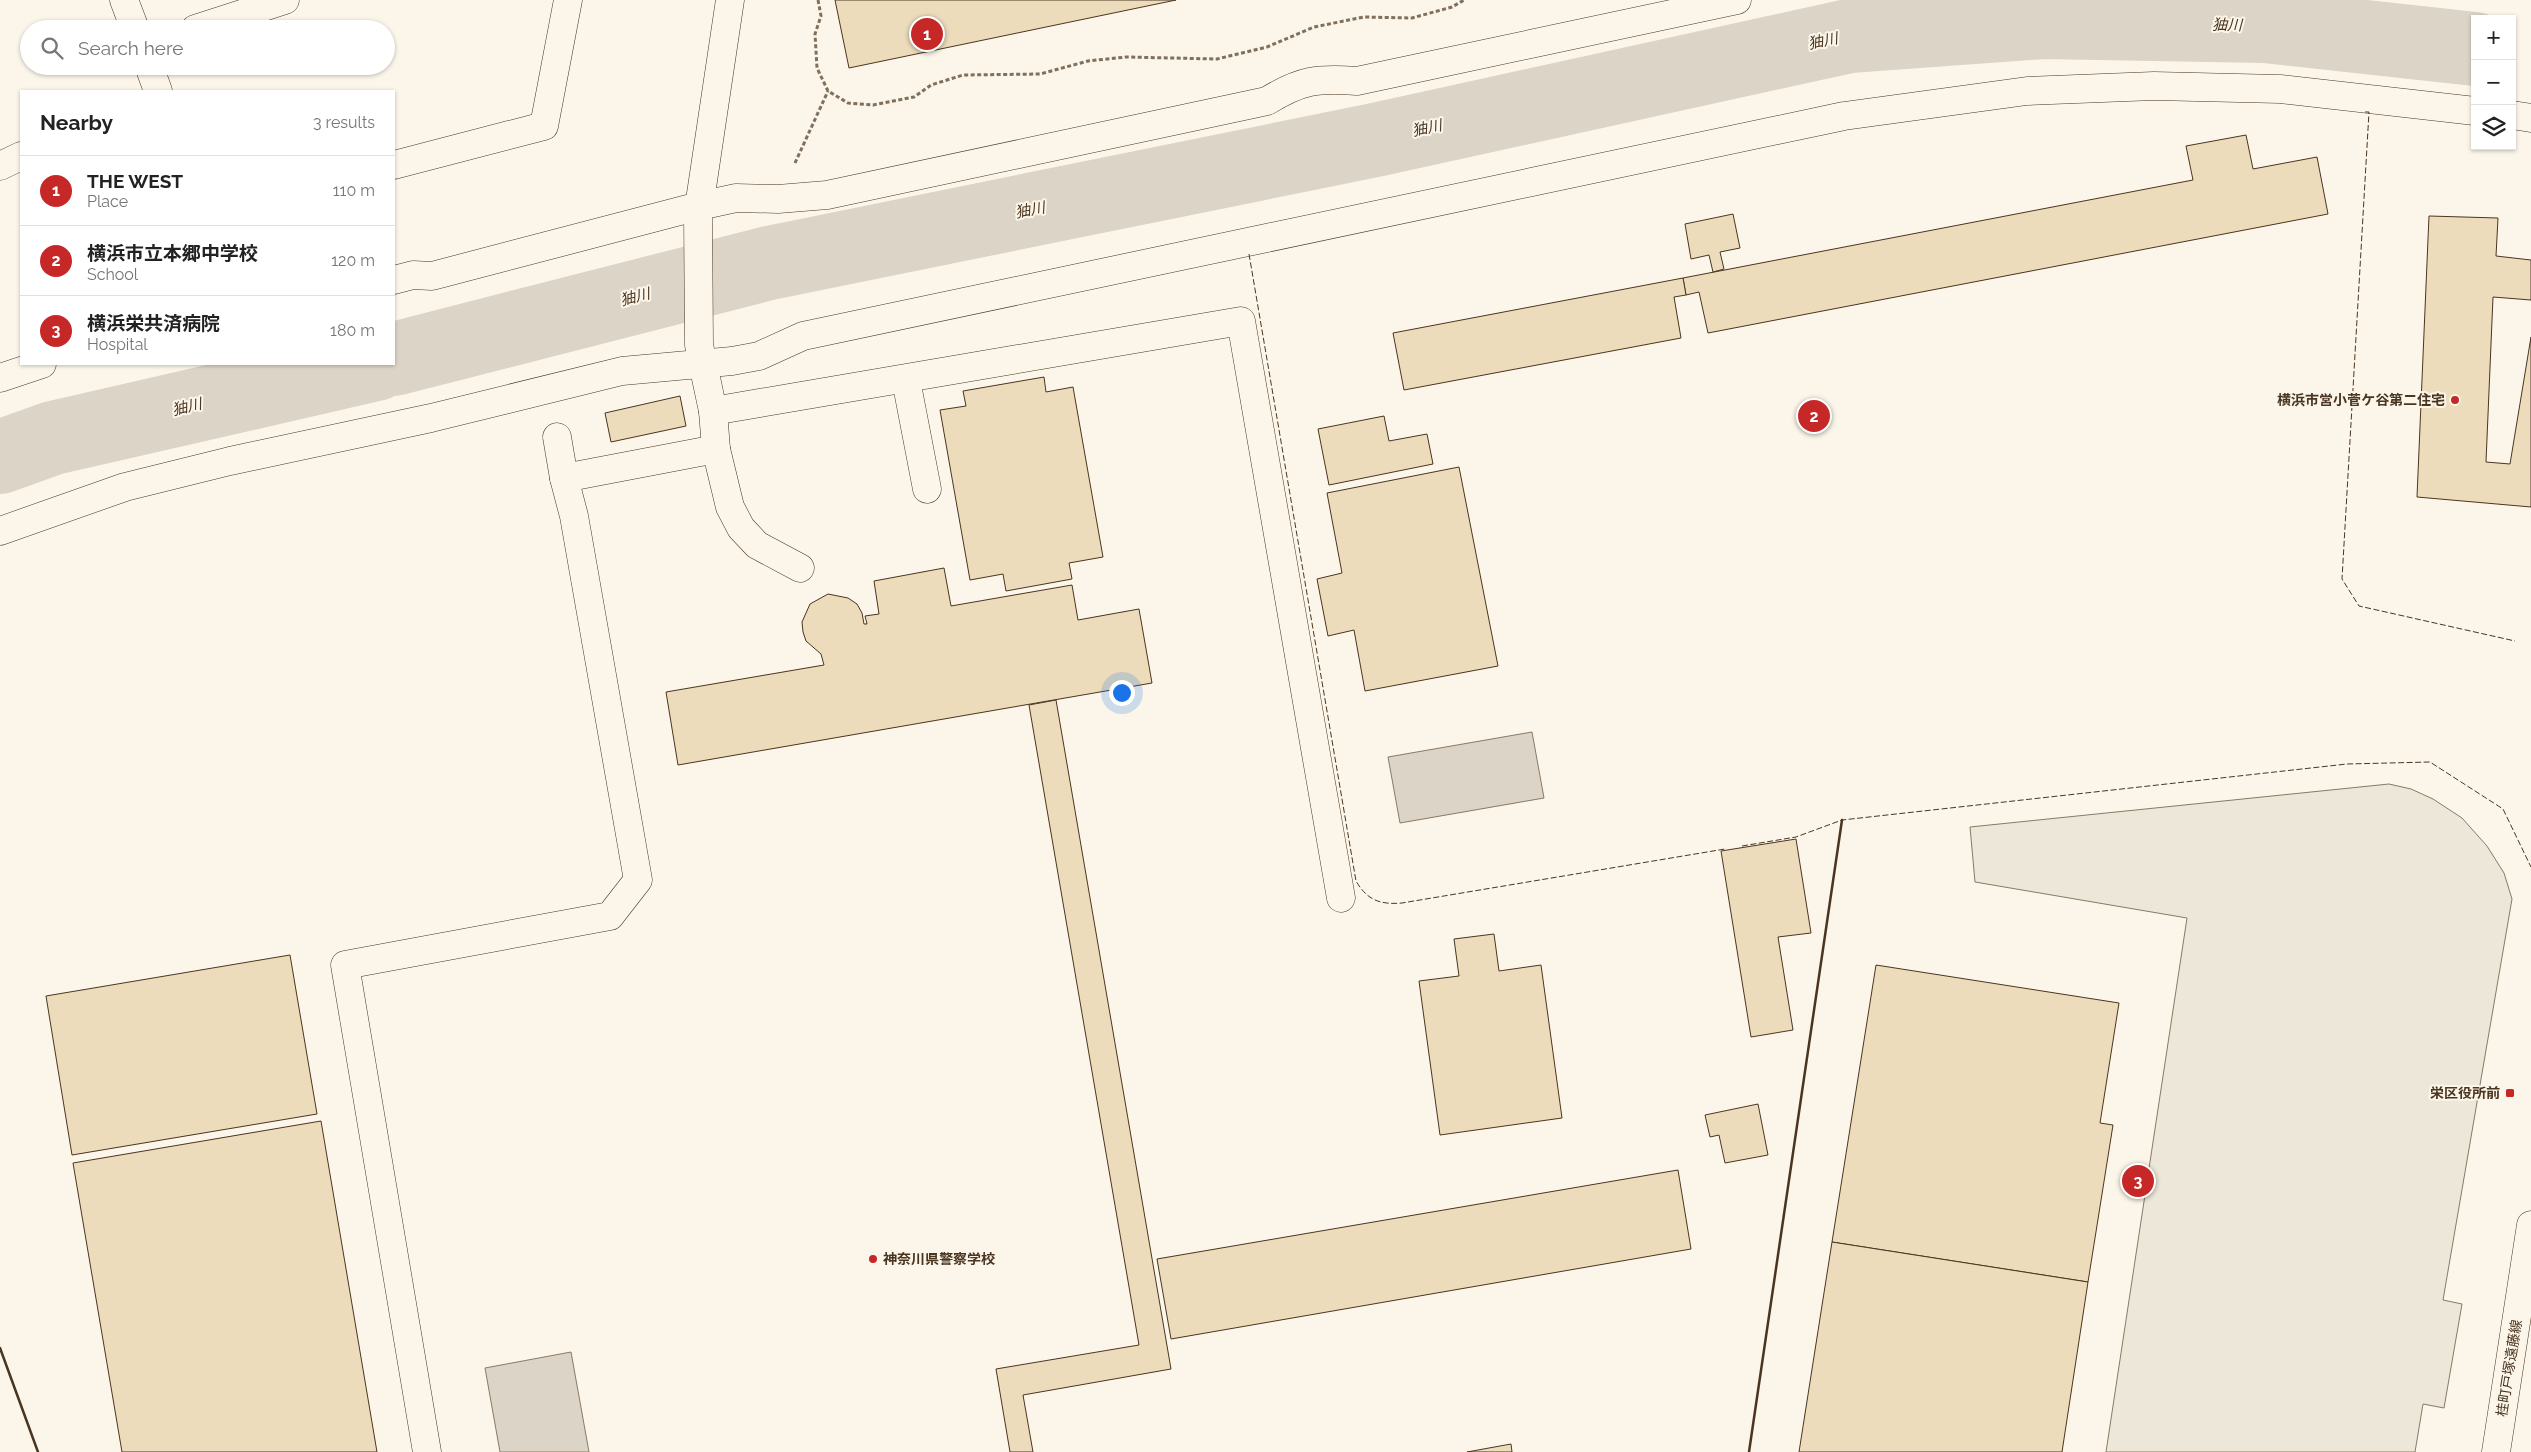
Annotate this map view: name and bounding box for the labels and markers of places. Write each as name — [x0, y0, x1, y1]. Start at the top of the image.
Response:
pin: 1 — [911, 15, 943, 53]
place label: 横浜市営小菅ケ谷第二住宅 — [2277, 392, 2445, 408]
marker: 横浜市営小菅ケ谷第二住宅 — [2449, 394, 2461, 406]
pin: 2 — [1798, 397, 1830, 435]
place label: 栄区役所前 — [2430, 1085, 2500, 1101]
marker: 栄区役所前 — [2504, 1087, 2516, 1099]
pin: 3 — [2122, 1162, 2154, 1200]
place label: 神奈川県警察学校 — [883, 1251, 995, 1267]
marker: 神奈川県警察学校 — [867, 1253, 879, 1265]

